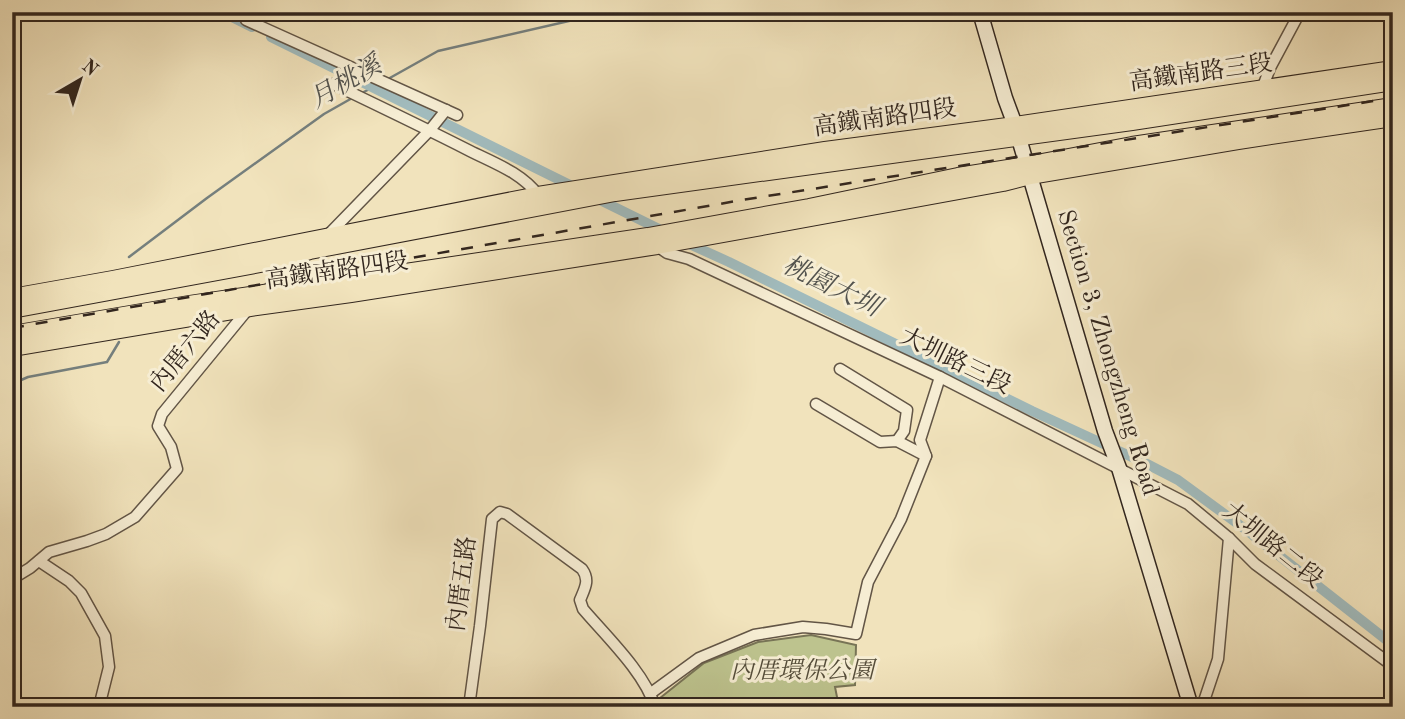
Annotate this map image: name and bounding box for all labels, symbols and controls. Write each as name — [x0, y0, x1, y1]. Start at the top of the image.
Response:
north arrow — [46, 46, 116, 116]
water label: 月桃溪 — [305, 49, 389, 114]
street label: 高鐵南路三段 — [1128, 49, 1274, 96]
text: N — [78, 57, 101, 81]
street label: 高鐵南路四段 — [812, 94, 958, 141]
street label: Section 3, Zhongzheng Road — [1052, 207, 1162, 499]
street label: 高鐵南路四段 — [264, 247, 410, 294]
water label: 桃園大圳 — [779, 251, 888, 323]
street label: 內厝六路 — [144, 305, 226, 397]
street label: 大圳路三段 — [896, 322, 1016, 399]
street label: 大圳路二段 — [1218, 497, 1328, 593]
street label: 內厝五路 — [442, 535, 481, 633]
park label: 內厝環保公園 — [730, 657, 878, 684]

